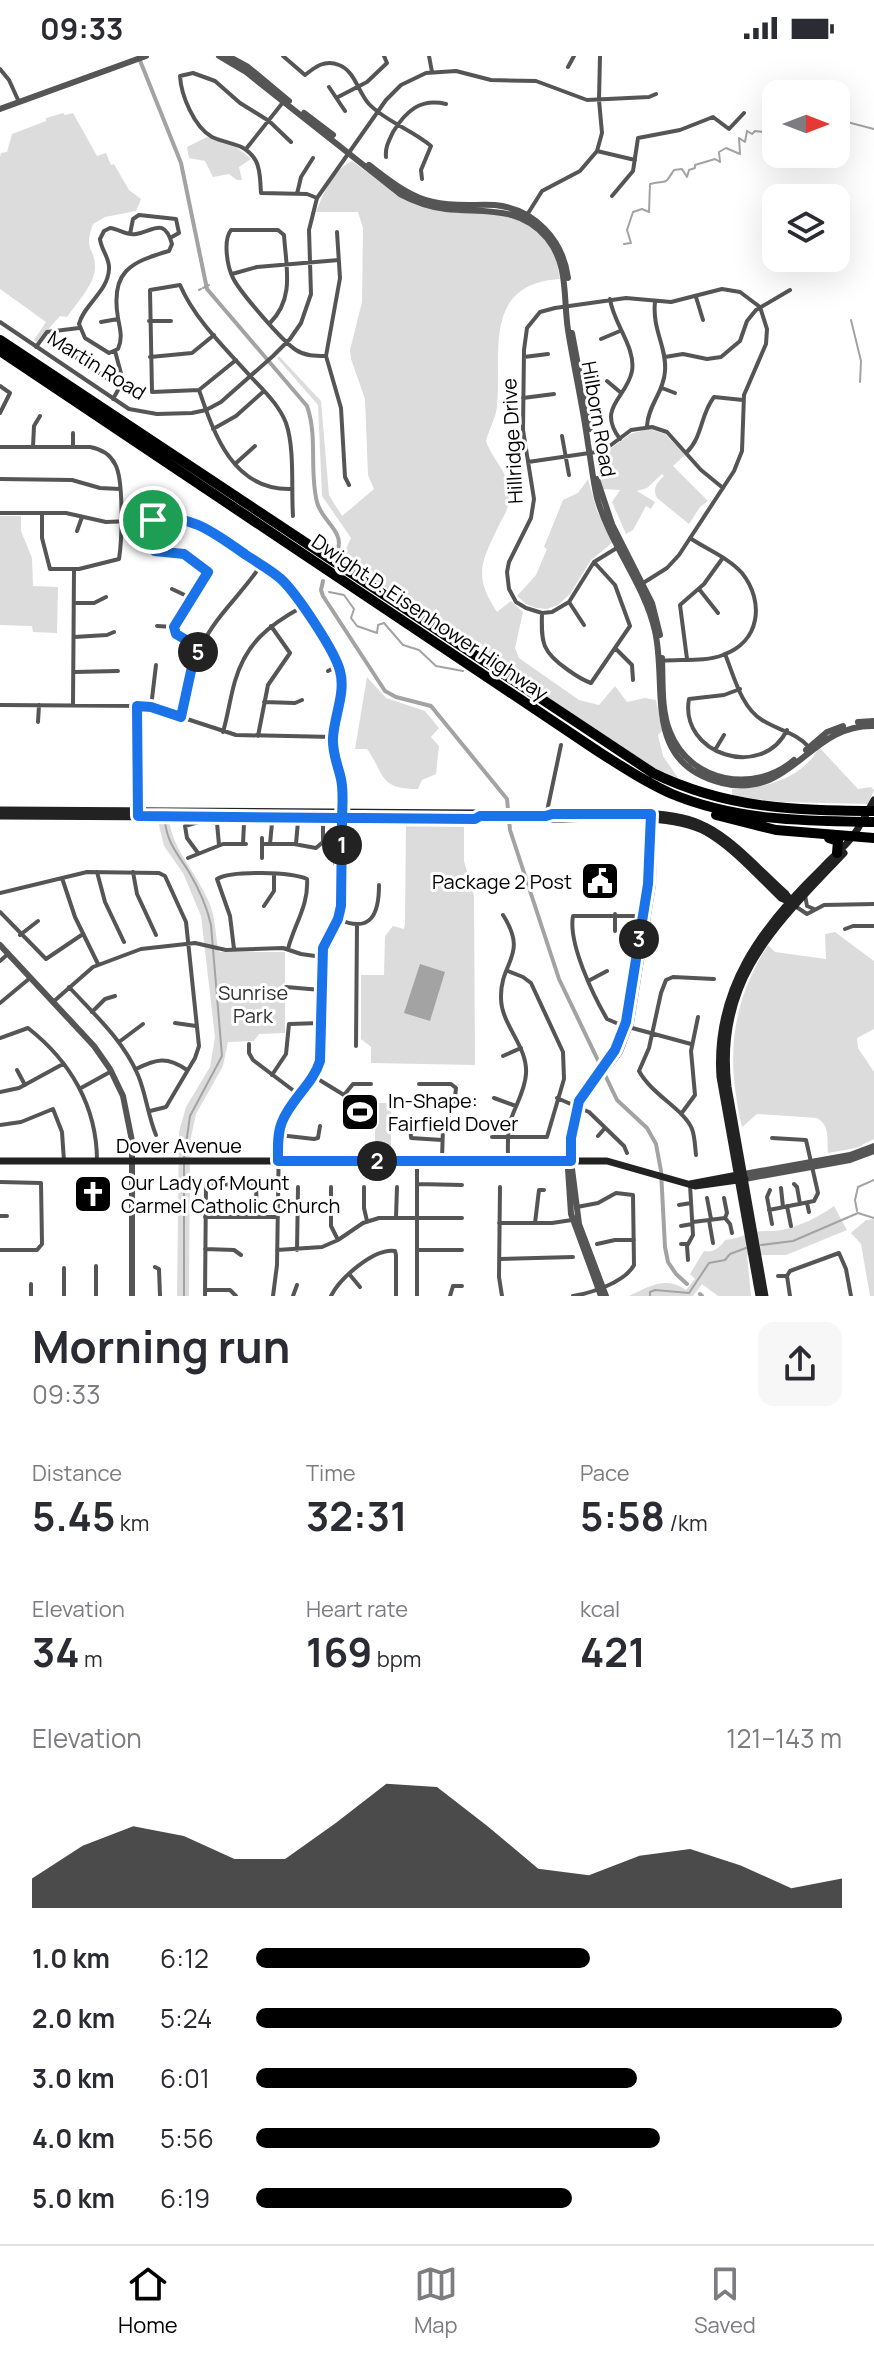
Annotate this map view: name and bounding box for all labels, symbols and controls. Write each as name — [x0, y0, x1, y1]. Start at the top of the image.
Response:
text: 09:33 — [40, 8, 124, 49]
north arrow — [762, 80, 850, 168]
map controls — [762, 80, 850, 272]
button: layers — [762, 184, 850, 272]
street label: Martin Road — [43, 324, 151, 406]
street label: Hilborn Road — [576, 359, 622, 479]
street label: Hillridge Drive — [495, 378, 529, 504]
pin — [119, 486, 187, 554]
icon: arrive — [131, 498, 175, 542]
street label: Dwight D. Eisenhower Highway — [307, 528, 554, 707]
pin: 5 — [178, 632, 218, 672]
text: 5 — [192, 637, 204, 667]
pin: 1 — [322, 825, 362, 865]
text: 1 — [337, 830, 347, 860]
public building icon: Package 2 Post — [579, 860, 621, 902]
place label: Package 2 Post — [432, 868, 572, 895]
pin: 3 — [619, 919, 659, 959]
text: 3 — [633, 924, 645, 954]
park label: Sunrise Park — [218, 979, 288, 1029]
place label: In-Shape: Fairfield Dover — [388, 1087, 518, 1137]
sports icon: In-Shape: Fairfield Dover — [339, 1091, 381, 1133]
street label: Dover Avenue — [116, 1132, 242, 1159]
pin: 2 — [357, 1141, 397, 1181]
text: 2 — [370, 1146, 384, 1176]
place label: Our Lady of Mount Carmel Catholic Church — [121, 1169, 340, 1219]
church icon: Our Lady of Mount Carmel Catholic Church — [72, 1173, 114, 1215]
text: Morning run — [32, 1316, 290, 1376]
button: share — [758, 1322, 842, 1406]
text: 09:33 — [32, 1376, 101, 1412]
text: Distance — [32, 1458, 122, 1488]
text: Time — [306, 1458, 356, 1488]
text: Pace — [580, 1458, 630, 1488]
text: 5.45 — [32, 1488, 115, 1543]
text: 32:31 — [306, 1488, 408, 1543]
text: 5:58 — [580, 1488, 665, 1543]
text: km — [115, 1508, 149, 1538]
text: /km — [665, 1508, 708, 1538]
text: Elevation — [32, 1594, 125, 1624]
text: Heart rate — [306, 1594, 408, 1624]
text: kcal — [580, 1594, 620, 1624]
text: 34 — [32, 1624, 80, 1679]
text: 169 — [306, 1624, 372, 1679]
text: 421 — [580, 1624, 646, 1679]
text: m — [80, 1644, 103, 1674]
text: bpm — [372, 1644, 421, 1674]
text: Elevation — [32, 1720, 142, 1756]
text: 121–143 m — [726, 1720, 842, 1756]
text: 1.0 km — [32, 1940, 110, 1976]
text: 6:12 — [160, 1940, 209, 1976]
text: 2.0 km — [32, 2000, 115, 2036]
text: 5:24 — [160, 2000, 212, 2036]
text: 3.0 km — [32, 2060, 115, 2096]
text: 6:01 — [160, 2060, 210, 2096]
text: 4.0 km — [32, 2120, 115, 2156]
text: 5:56 — [160, 2120, 214, 2156]
text: 5.0 km — [32, 2180, 115, 2216]
text: 6:19 — [160, 2180, 210, 2216]
tab: Home — [118, 2262, 178, 2340]
tab: Map — [414, 2262, 458, 2340]
tab: Saved — [694, 2262, 756, 2340]

